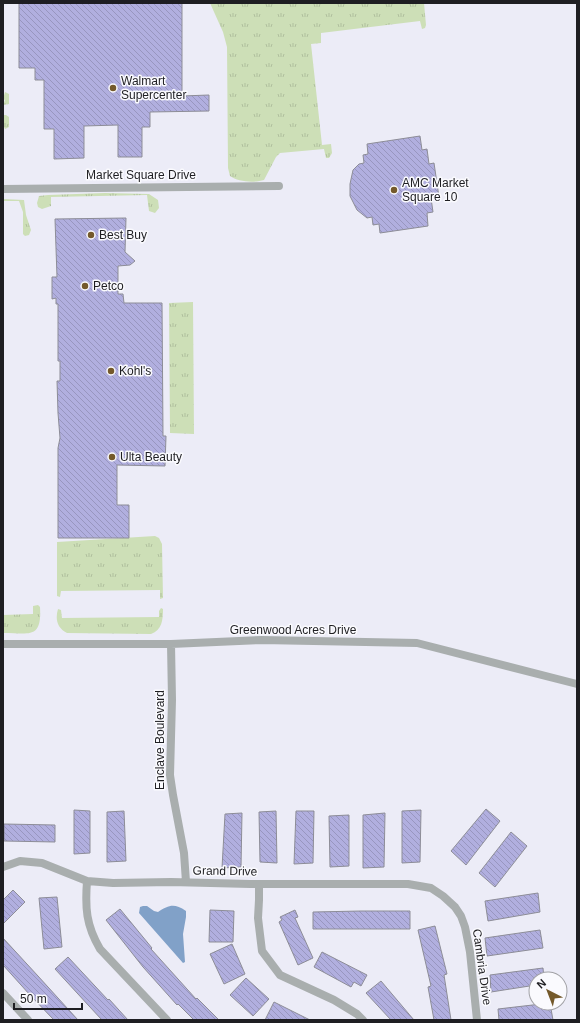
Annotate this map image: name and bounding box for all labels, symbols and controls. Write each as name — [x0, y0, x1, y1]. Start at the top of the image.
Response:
place label: Walmart Supercenter — [121, 74, 186, 102]
marker: Walmart Supercenter — [108, 83, 118, 93]
street label: Market Square Drive — [86, 168, 196, 182]
place label: AMC Market Square 10 — [402, 176, 469, 204]
marker: AMC Market Square 10 — [389, 185, 399, 195]
place label: Best Buy — [99, 228, 147, 242]
marker: Best Buy — [86, 230, 96, 240]
place label: Petco — [93, 279, 124, 293]
marker: Petco — [80, 281, 90, 291]
place label: Kohl's — [119, 364, 151, 378]
marker: Kohl's — [106, 366, 116, 376]
place label: Ulta Beauty — [120, 450, 182, 464]
marker: Ulta Beauty — [107, 452, 117, 462]
street label: Greenwood Acres Drive — [230, 623, 357, 637]
street label: Enclave Boulevard — [153, 690, 167, 790]
street label: Grand Drive — [193, 863, 258, 879]
street label: Cambria Drive — [470, 928, 494, 1006]
north arrow — [528, 971, 568, 1011]
text: N — [534, 976, 548, 991]
scale bar — [14, 985, 82, 1011]
text: 50 m — [20, 992, 47, 1006]

